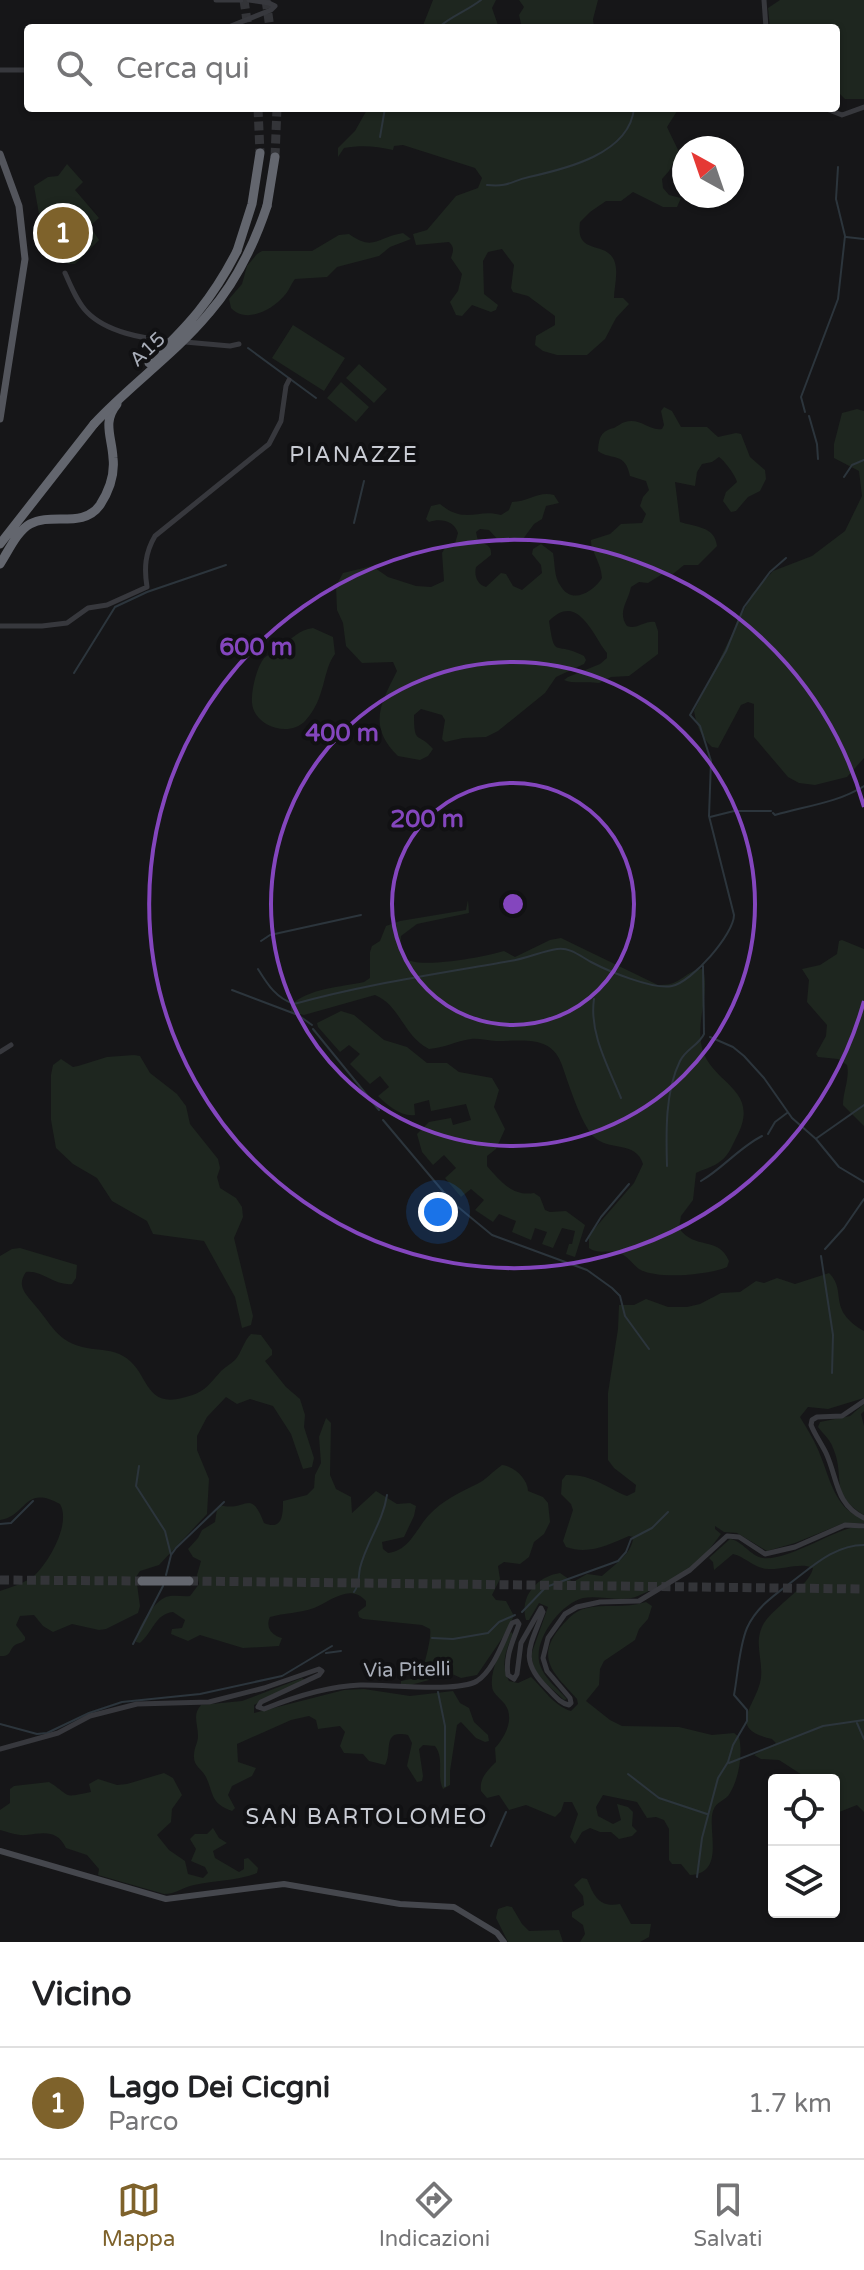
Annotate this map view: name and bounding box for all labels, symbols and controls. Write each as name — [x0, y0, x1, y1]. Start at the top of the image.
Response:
search box — [24, 24, 840, 112]
icon: search — [52, 46, 96, 90]
text: Cerca qui — [116, 50, 250, 87]
north arrow — [672, 136, 744, 208]
pin: 1 — [37, 203, 89, 263]
street label: A15 — [125, 327, 171, 372]
district label: PIANAZZE — [289, 442, 419, 468]
text: 600 m — [219, 633, 293, 662]
text: 400 m — [305, 719, 379, 748]
text: 200 m — [390, 805, 464, 834]
centre of rings — [499, 890, 527, 918]
your location — [418, 1192, 458, 1232]
street label: Via Pitelli — [363, 1657, 451, 1683]
map controls — [768, 1774, 840, 1918]
button: locate — [768, 1774, 840, 1846]
district label: SAN BARTOLOMEO — [246, 1804, 488, 1830]
button: layers — [768, 1846, 840, 1918]
text: Vicino — [32, 1974, 132, 2015]
text: Lago Dei Cicgni — [108, 2069, 330, 2106]
text: 1 — [50, 2088, 66, 2119]
text: 1.7 km — [748, 2088, 832, 2119]
text: Parco — [108, 2106, 179, 2137]
tab: Mappa — [102, 2178, 175, 2252]
tab: Indicazioni — [379, 2178, 490, 2252]
tab: Salvati — [693, 2178, 762, 2252]

